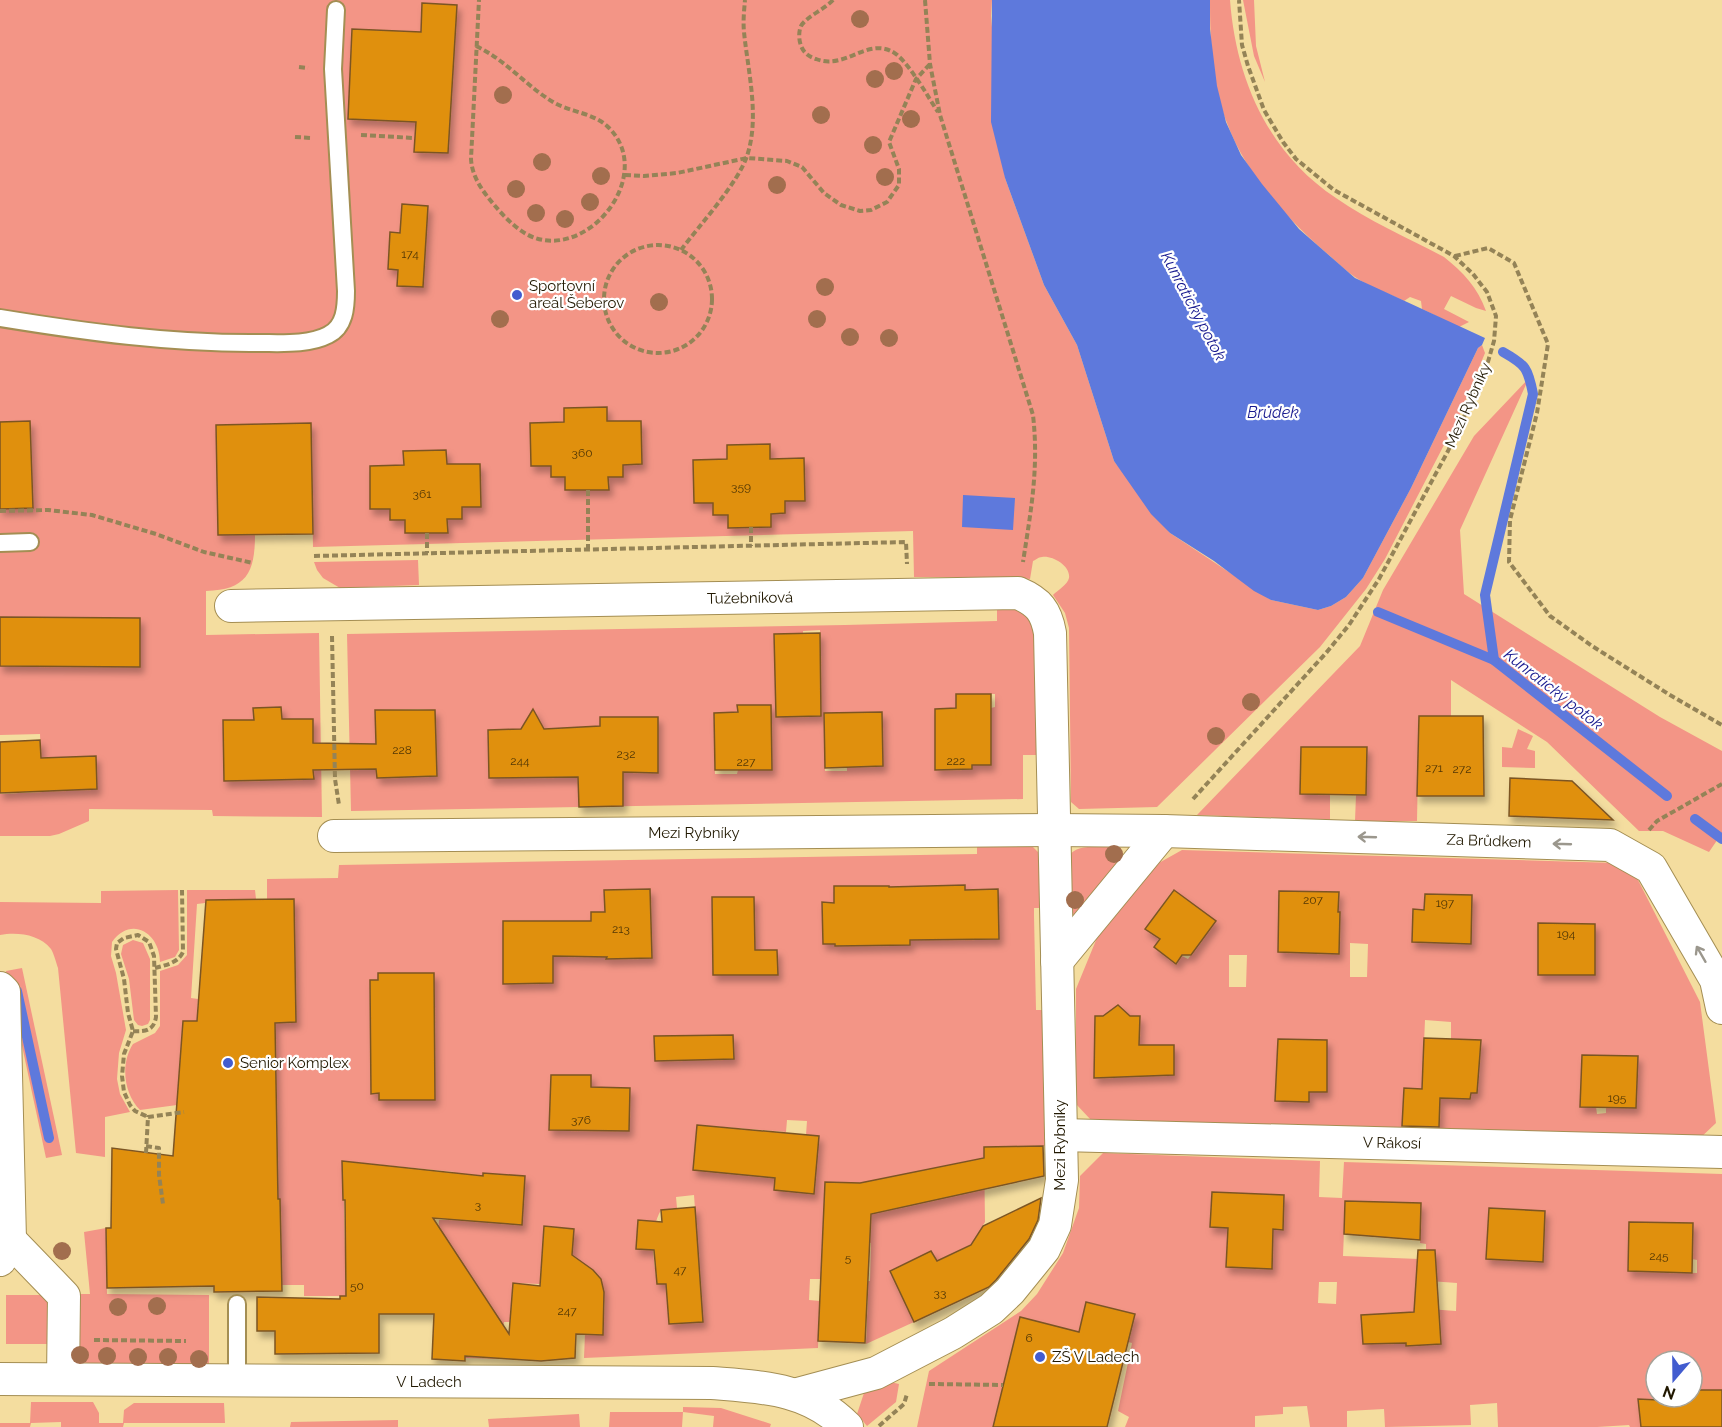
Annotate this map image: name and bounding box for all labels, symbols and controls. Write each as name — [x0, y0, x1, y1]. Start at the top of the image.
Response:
house number: 174 — [401, 247, 419, 261]
water label: Kunratický potok — [1157, 249, 1230, 364]
place label: Sportovní areál Šeberov — [529, 277, 624, 312]
marker: Sportovní areál Šeberov — [510, 288, 524, 302]
street label: Mezi Rybníky — [1441, 360, 1495, 450]
water label: Brůdek — [1247, 403, 1299, 422]
house number: 360 — [572, 446, 593, 460]
house number: 359 — [731, 480, 751, 494]
house number: 361 — [413, 487, 431, 501]
street label: Tužebníková — [707, 588, 793, 608]
water label: Kunratický potok — [1500, 645, 1607, 734]
house number: 228 — [392, 743, 412, 757]
house number: 232 — [617, 747, 635, 761]
house number: 244 — [510, 754, 530, 768]
house number: 222 — [947, 754, 965, 768]
house number: 227 — [737, 755, 756, 769]
house number: 271 — [1425, 761, 1443, 775]
house number: 272 — [1453, 762, 1471, 776]
street label: Mezi Rybníky — [648, 824, 740, 842]
street label: Za Brůdkem — [1446, 831, 1532, 851]
one-way arrow — [1357, 832, 1377, 843]
one-way arrow — [1552, 838, 1572, 849]
house number: 207 — [1303, 893, 1324, 907]
house number: 197 — [1436, 896, 1455, 910]
house number: 213 — [612, 922, 630, 936]
house number: 194 — [1557, 927, 1576, 941]
one-way arrow — [1695, 946, 1707, 963]
place label: Senior Komplex — [240, 1054, 349, 1072]
marker: Senior Komplex — [221, 1056, 235, 1070]
house number: 195 — [1608, 1091, 1627, 1105]
street label: Mezi Rybníky — [1051, 1099, 1069, 1191]
house number: 376 — [571, 1113, 591, 1127]
street label: V Rákosí — [1363, 1133, 1422, 1153]
house number: 3 — [475, 1198, 481, 1212]
house number: 245 — [1649, 1249, 1669, 1263]
house number: 5 — [845, 1251, 852, 1265]
house number: 47 — [674, 1263, 687, 1277]
house number: 50 — [350, 1279, 364, 1293]
house number: 33 — [934, 1286, 946, 1300]
house number: 247 — [557, 1304, 577, 1318]
house number: 6 — [1025, 1331, 1033, 1345]
place label: ZŠ V Ladech — [1052, 1347, 1139, 1366]
north arrow — [1644, 1349, 1704, 1409]
marker: ZŠ V Ladech — [1033, 1350, 1047, 1364]
street label: V Ladech — [396, 1373, 462, 1391]
text: N — [1660, 1382, 1678, 1404]

